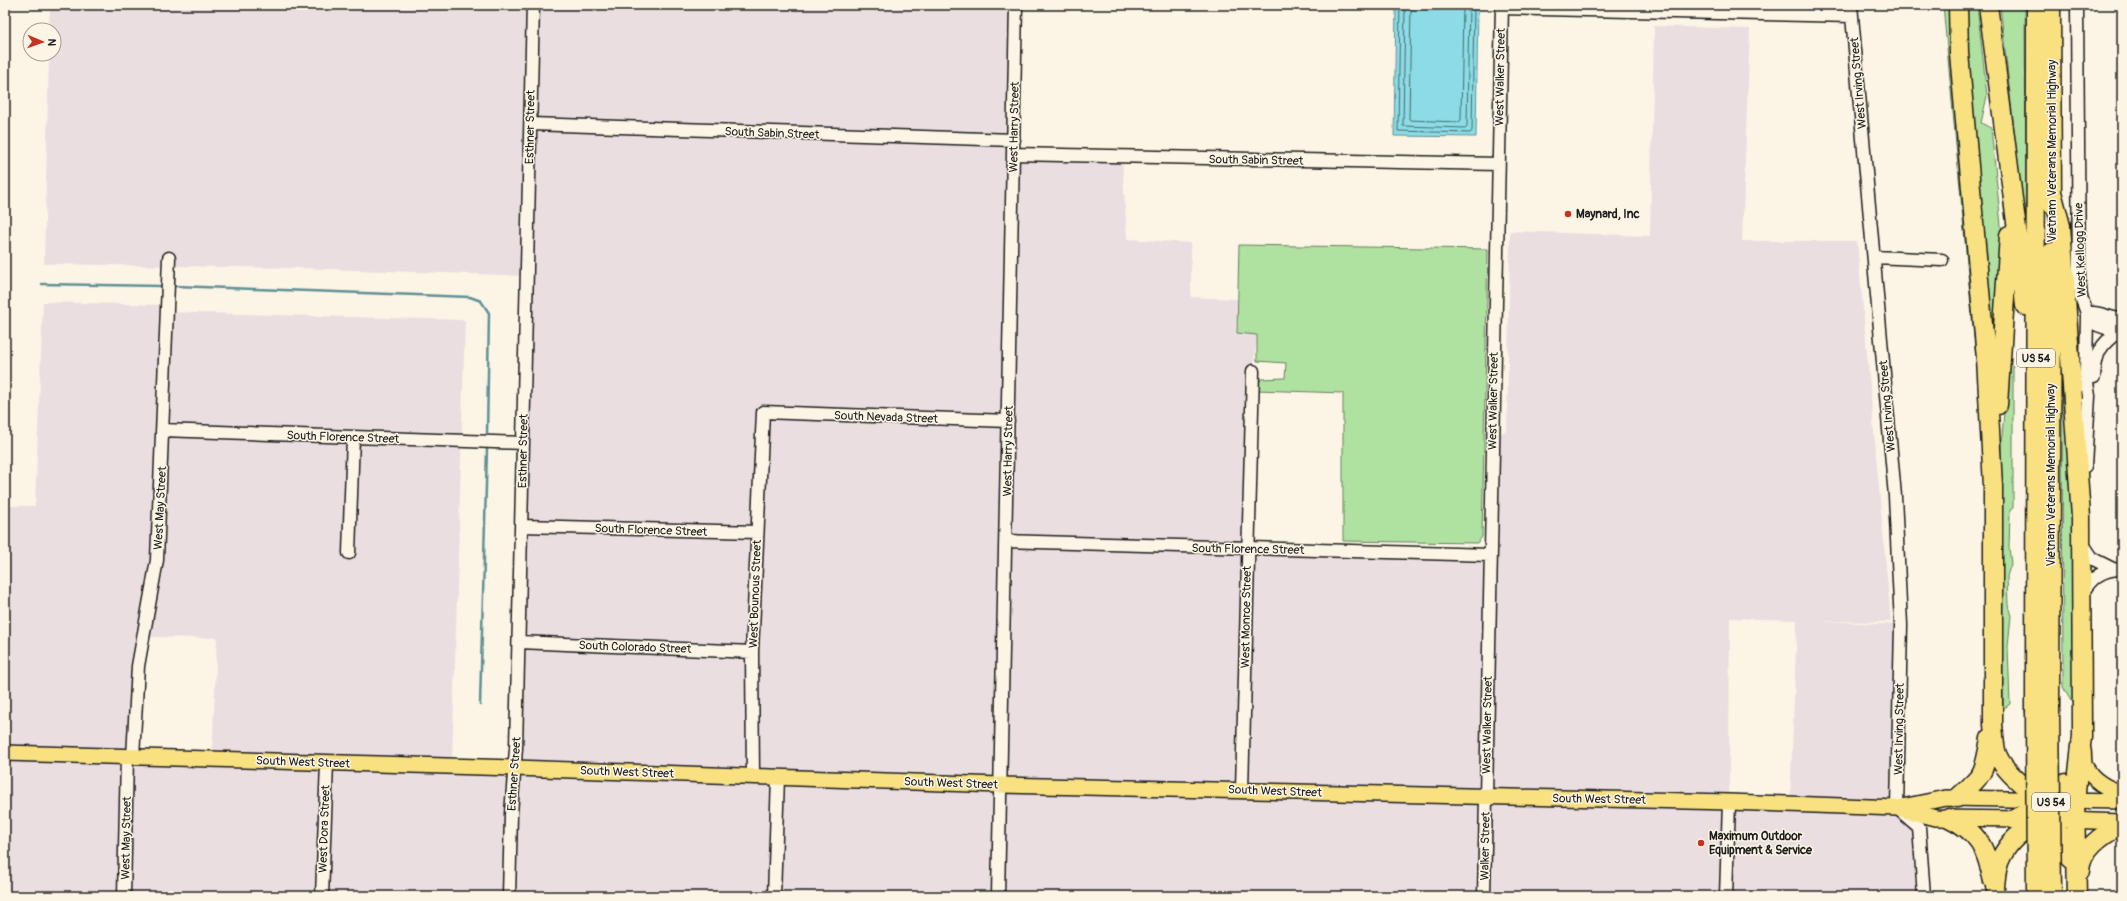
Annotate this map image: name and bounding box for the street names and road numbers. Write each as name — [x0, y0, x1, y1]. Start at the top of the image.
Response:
street label: West Walker Street — [1492, 28, 1509, 126]
street label: West Irving Street — [1847, 36, 1870, 129]
street label: Vietnam Veterans Memorial Highway — [2045, 60, 2060, 242]
street label: West Harry Street — [1006, 81, 1023, 173]
street label: Esthner Street — [522, 90, 539, 164]
street label: South Sabin Street — [724, 124, 820, 143]
street label: South Sabin Street — [1208, 152, 1304, 169]
street label: West Kellogg Drive — [2071, 202, 2090, 298]
road number: US 54 — [2017, 349, 2055, 367]
street label: West Walker Street — [1485, 352, 1502, 450]
street label: West Irving Street — [1876, 359, 1899, 452]
street label: Vietnam Veterans Memorial Highway — [2044, 384, 2059, 566]
street label: West Harry Street — [1000, 405, 1017, 497]
street label: South Nevada Street — [834, 408, 938, 427]
street label: Esthner Street — [515, 414, 532, 488]
street label: South Florence Street — [286, 428, 400, 447]
street label: West May Street — [151, 466, 170, 550]
street label: South Florence Street — [594, 521, 708, 540]
street label: West Bounous Street — [746, 539, 765, 648]
street label: South Florence Street — [1191, 541, 1305, 558]
street label: West Monroe Street — [1238, 566, 1255, 668]
street label: South Colorado Street — [578, 638, 692, 657]
street label: West Walker Street — [1479, 676, 1496, 774]
street label: West Irving Street — [1891, 683, 1908, 775]
street label: Esthner Street — [504, 736, 525, 812]
street label: South West Street — [256, 753, 350, 772]
street label: South West Street — [580, 763, 674, 782]
street label: South West Street — [904, 774, 998, 793]
street label: South West Street — [1228, 782, 1322, 801]
street label: West Dora Street — [315, 785, 334, 873]
street label: South West Street — [1552, 791, 1646, 808]
road number: US 54 — [2032, 793, 2070, 811]
street label: West May Street — [118, 796, 135, 880]
street label: Walker Street — [1477, 811, 1494, 881]

